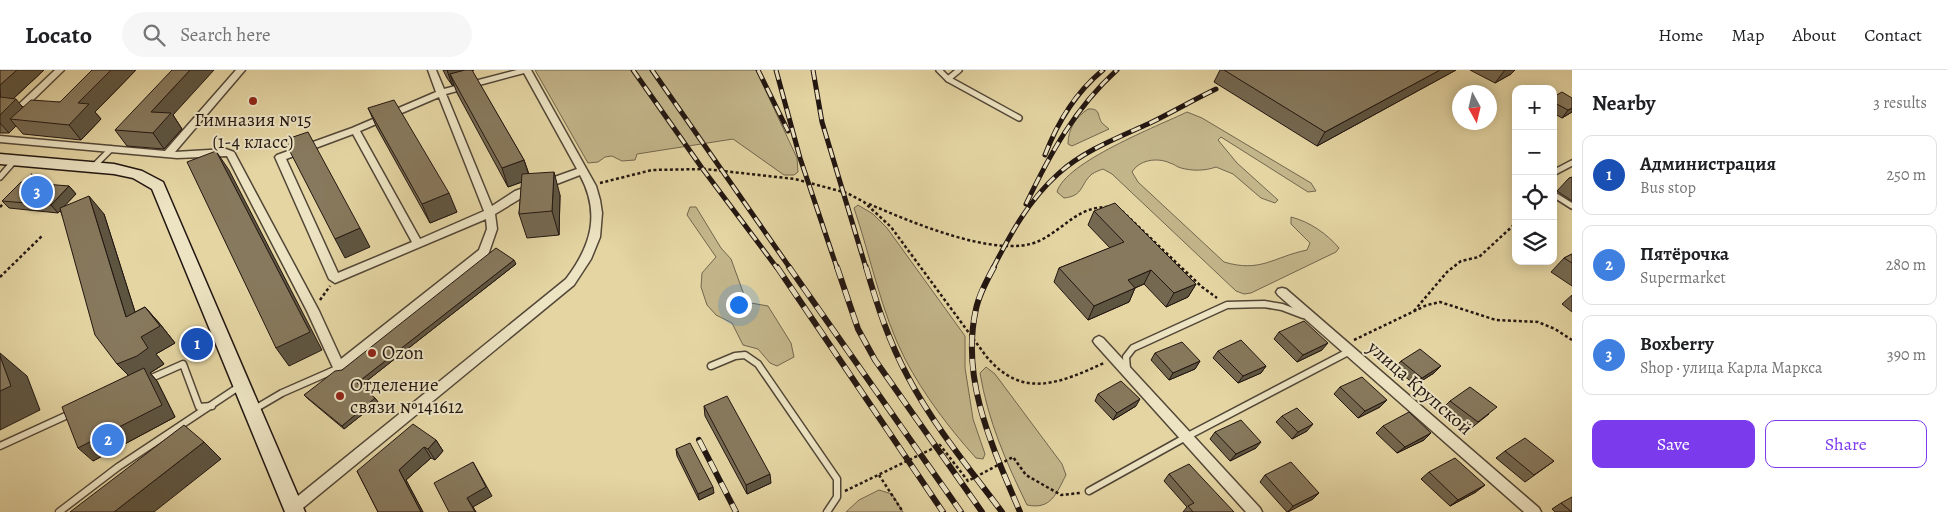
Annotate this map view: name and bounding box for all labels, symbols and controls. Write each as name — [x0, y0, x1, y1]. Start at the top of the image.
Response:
search box — [122, 12, 472, 57]
text: Locato — [25, 19, 92, 51]
icon: search — [140, 21, 168, 49]
text: Search here — [180, 22, 271, 48]
text: Home — [1658, 23, 1703, 47]
text: Map — [1731, 23, 1764, 47]
text: About — [1792, 23, 1836, 47]
text: Contact — [1864, 23, 1922, 47]
north arrow — [1452, 85, 1497, 130]
map controls — [1512, 85, 1557, 265]
button: + — [1512, 85, 1557, 130]
text: Nearby — [1592, 89, 1655, 117]
text: 3 results — [1873, 92, 1927, 114]
marker: Гимназия №15 (1-4 класс) — [247, 95, 259, 107]
place label: Гимназия №15 (1-4 класс) — [194, 107, 312, 155]
button: − — [1512, 130, 1557, 175]
text: Администрация — [1640, 151, 1776, 177]
text: 1 — [1606, 164, 1612, 186]
text: 250 m — [1887, 164, 1926, 186]
pin: 3 — [21, 173, 53, 211]
button: locate — [1512, 175, 1557, 220]
text: Bus stop — [1640, 177, 1696, 199]
button: layers — [1512, 220, 1557, 265]
text: Пятёрочка — [1640, 241, 1729, 267]
text: 2 — [1605, 254, 1613, 276]
text: 280 m — [1886, 254, 1926, 276]
text: Supermarket — [1640, 267, 1726, 289]
your location — [726, 292, 752, 318]
pin: 1 — [181, 325, 213, 363]
text: Boxberry — [1640, 331, 1714, 357]
street label: улица Крупской — [1361, 334, 1478, 441]
place label: Ozon — [382, 340, 424, 366]
text: 3 — [1606, 344, 1612, 366]
text: 390 m — [1887, 344, 1926, 366]
marker: Ozon — [366, 347, 378, 359]
text: Shop · улица Карла Маркса — [1640, 357, 1822, 379]
place label: Отделение связи №141612 — [350, 372, 463, 420]
marker: Отделение связи №141612 — [334, 390, 346, 402]
button: Save — [1592, 420, 1755, 468]
button: Share — [1765, 420, 1927, 468]
pin: 2 — [92, 421, 124, 459]

